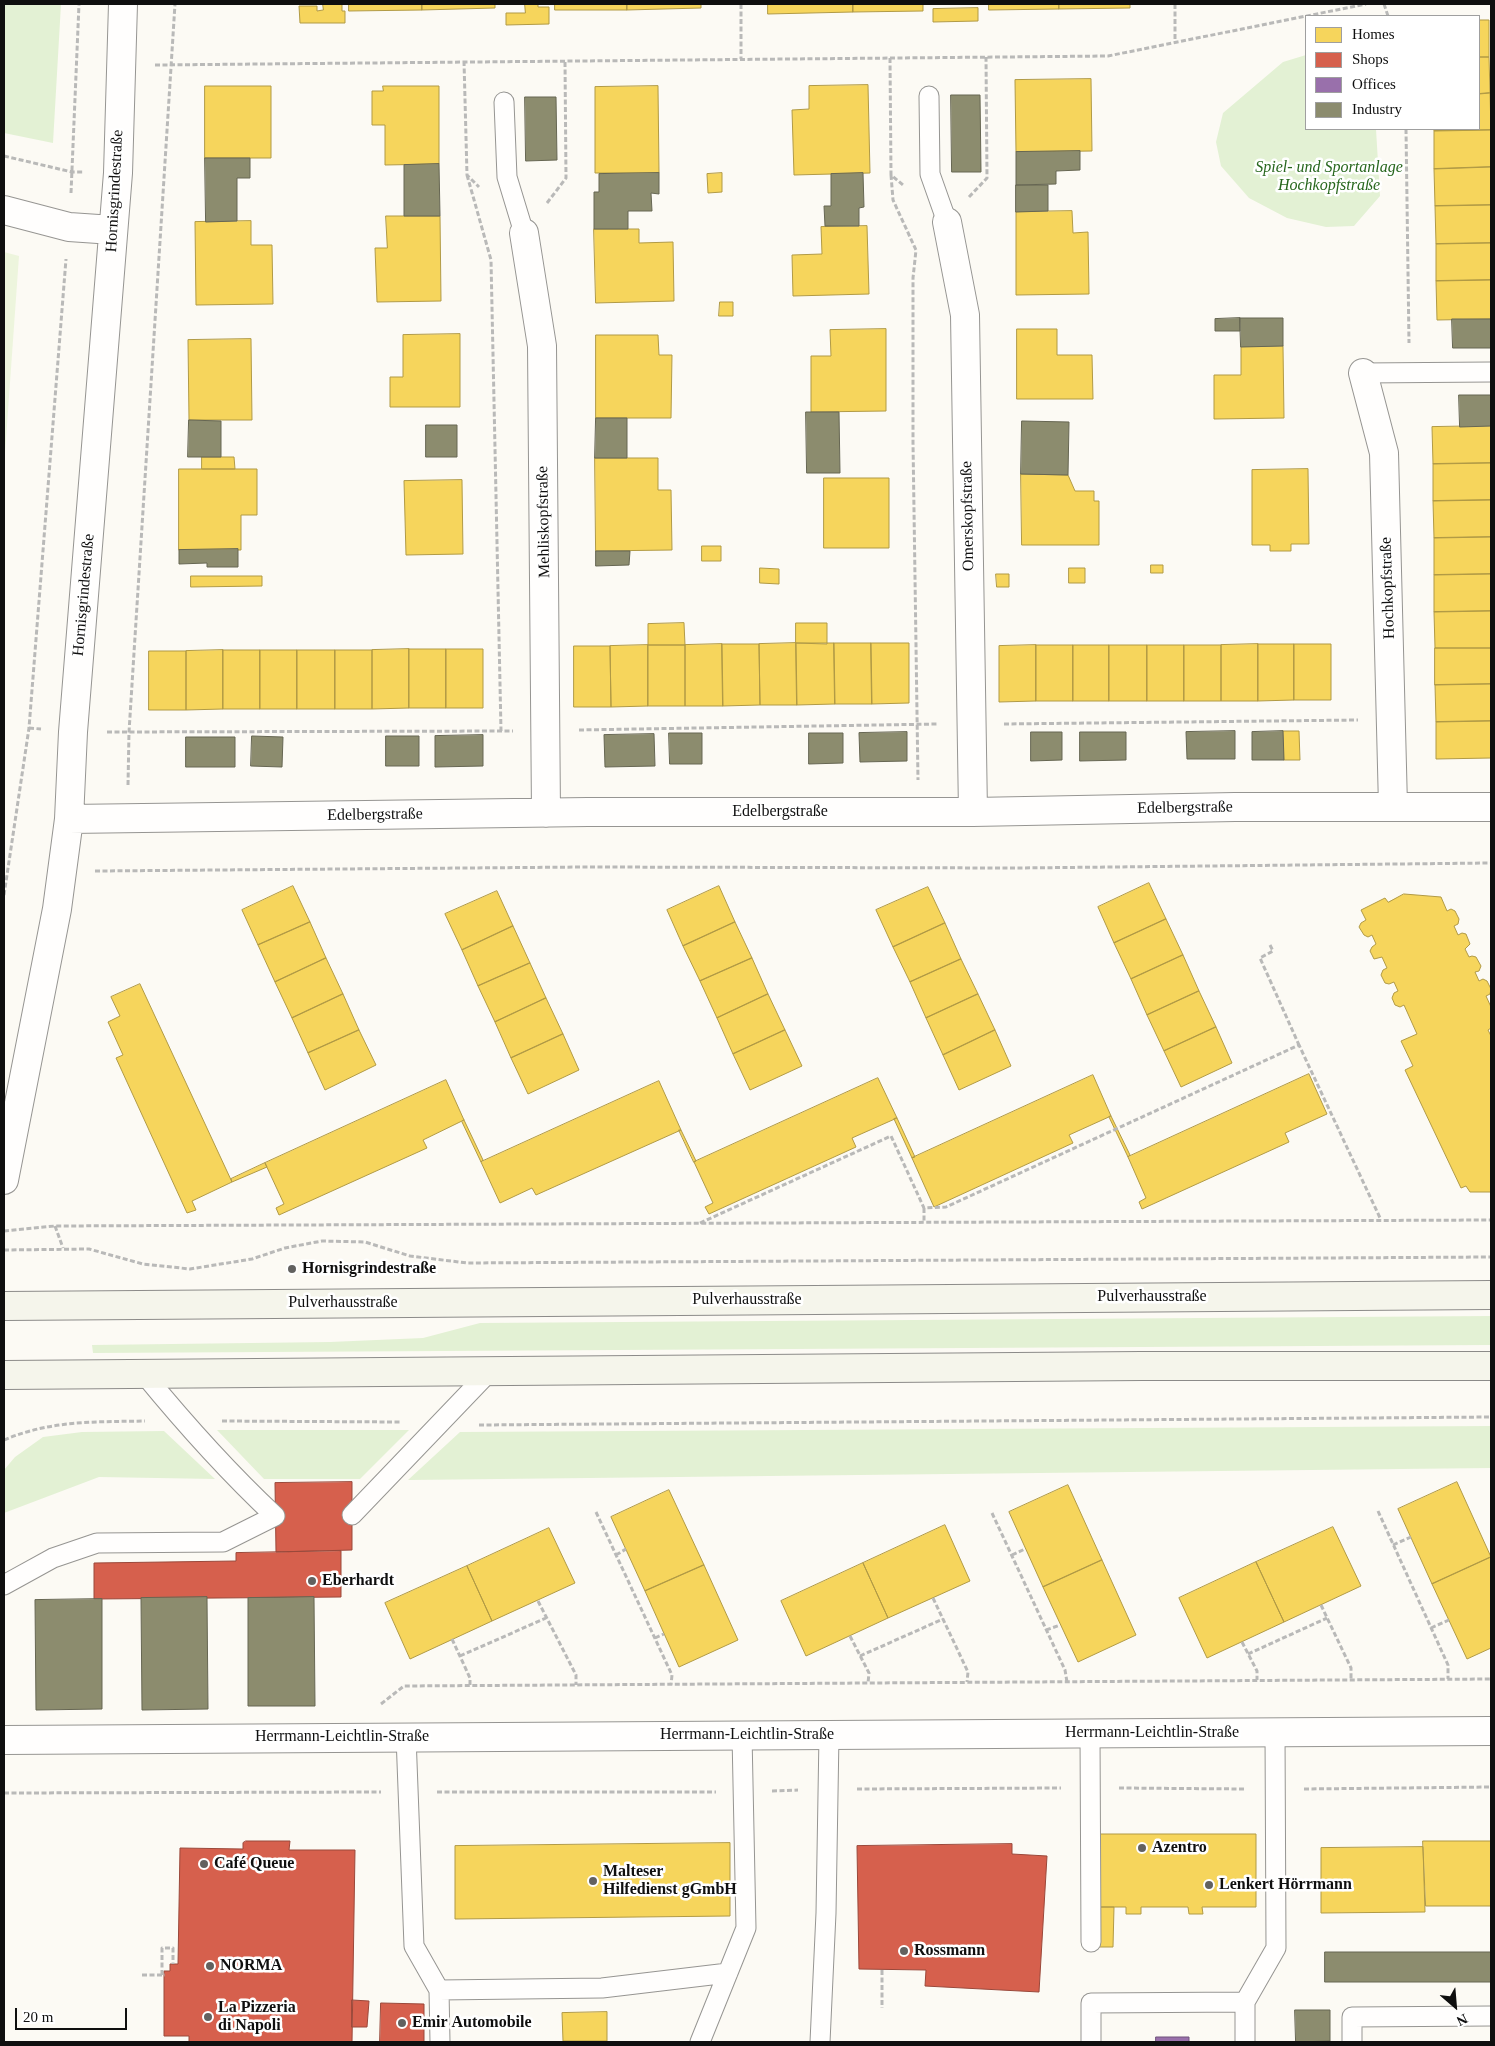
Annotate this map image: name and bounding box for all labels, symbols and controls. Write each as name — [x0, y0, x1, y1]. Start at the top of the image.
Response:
legend — [1305, 15, 1480, 130]
text: Homes — [1352, 26, 1395, 42]
text: Shops — [1352, 51, 1389, 67]
text: Offices — [1352, 76, 1396, 92]
text: Industry — [1352, 101, 1402, 117]
street label: Hornisgrindestraße — [102, 129, 128, 253]
park label: Spiel- und Sportanlage Hochkopfstraße — [1255, 158, 1403, 196]
street label: Omerskopfstraße — [957, 461, 979, 571]
street label: Mehliskopfstraße — [533, 466, 555, 578]
street label: Hornisgrindestraße — [69, 533, 99, 657]
street label: Hochkopfstraße — [1377, 537, 1399, 639]
street label: Edelbergstraße — [1137, 798, 1233, 818]
street label: Edelbergstraße — [732, 802, 828, 822]
street label: Edelbergstraße — [327, 805, 423, 825]
place label: Hornisgrindestraße — [302, 1259, 436, 1279]
marker: Hornisgrindestraße — [286, 1263, 298, 1275]
street label: Pulverhausstraße — [1097, 1287, 1207, 1307]
street label: Pulverhausstraße — [692, 1290, 802, 1310]
street label: Pulverhausstraße — [288, 1293, 398, 1313]
place label: Eberhardt — [322, 1571, 394, 1591]
marker: Eberhardt — [306, 1575, 318, 1587]
street label: Herrmann-Leichtlin-Straße — [1065, 1723, 1239, 1743]
street label: Herrmann-Leichtlin-Straße — [660, 1725, 834, 1745]
street label: Herrmann-Leichtlin-Straße — [255, 1727, 429, 1747]
place label: Azentro — [1152, 1838, 1207, 1858]
marker: Azentro — [1136, 1842, 1148, 1854]
place label: Café Queue — [214, 1854, 294, 1874]
marker: Café Queue — [198, 1858, 210, 1870]
place label: Malteser Hilfedienst gGmbH — [603, 1862, 737, 1900]
marker: Malteser Hilfedienst gGmbH — [587, 1875, 599, 1887]
place label: Lenkert Hörrmann — [1219, 1875, 1352, 1895]
marker: Lenkert Hörrmann — [1203, 1879, 1215, 1891]
place label: Rossmann — [914, 1941, 985, 1961]
marker: Rossmann — [898, 1945, 910, 1957]
place label: NORMA — [220, 1956, 282, 1976]
marker: NORMA — [204, 1960, 216, 1972]
north arrow — [1430, 1981, 1480, 2031]
scale bar — [18, 1998, 130, 2030]
place label: La Pizzeria di Napoli — [218, 1998, 296, 2036]
text: 20 m — [23, 2009, 53, 2025]
marker: La Pizzeria di Napoli — [202, 2011, 214, 2023]
text: N — [1454, 2011, 1470, 2029]
place label: Emir Automobile — [412, 2013, 532, 2033]
marker: Emir Automobile — [396, 2017, 408, 2029]

